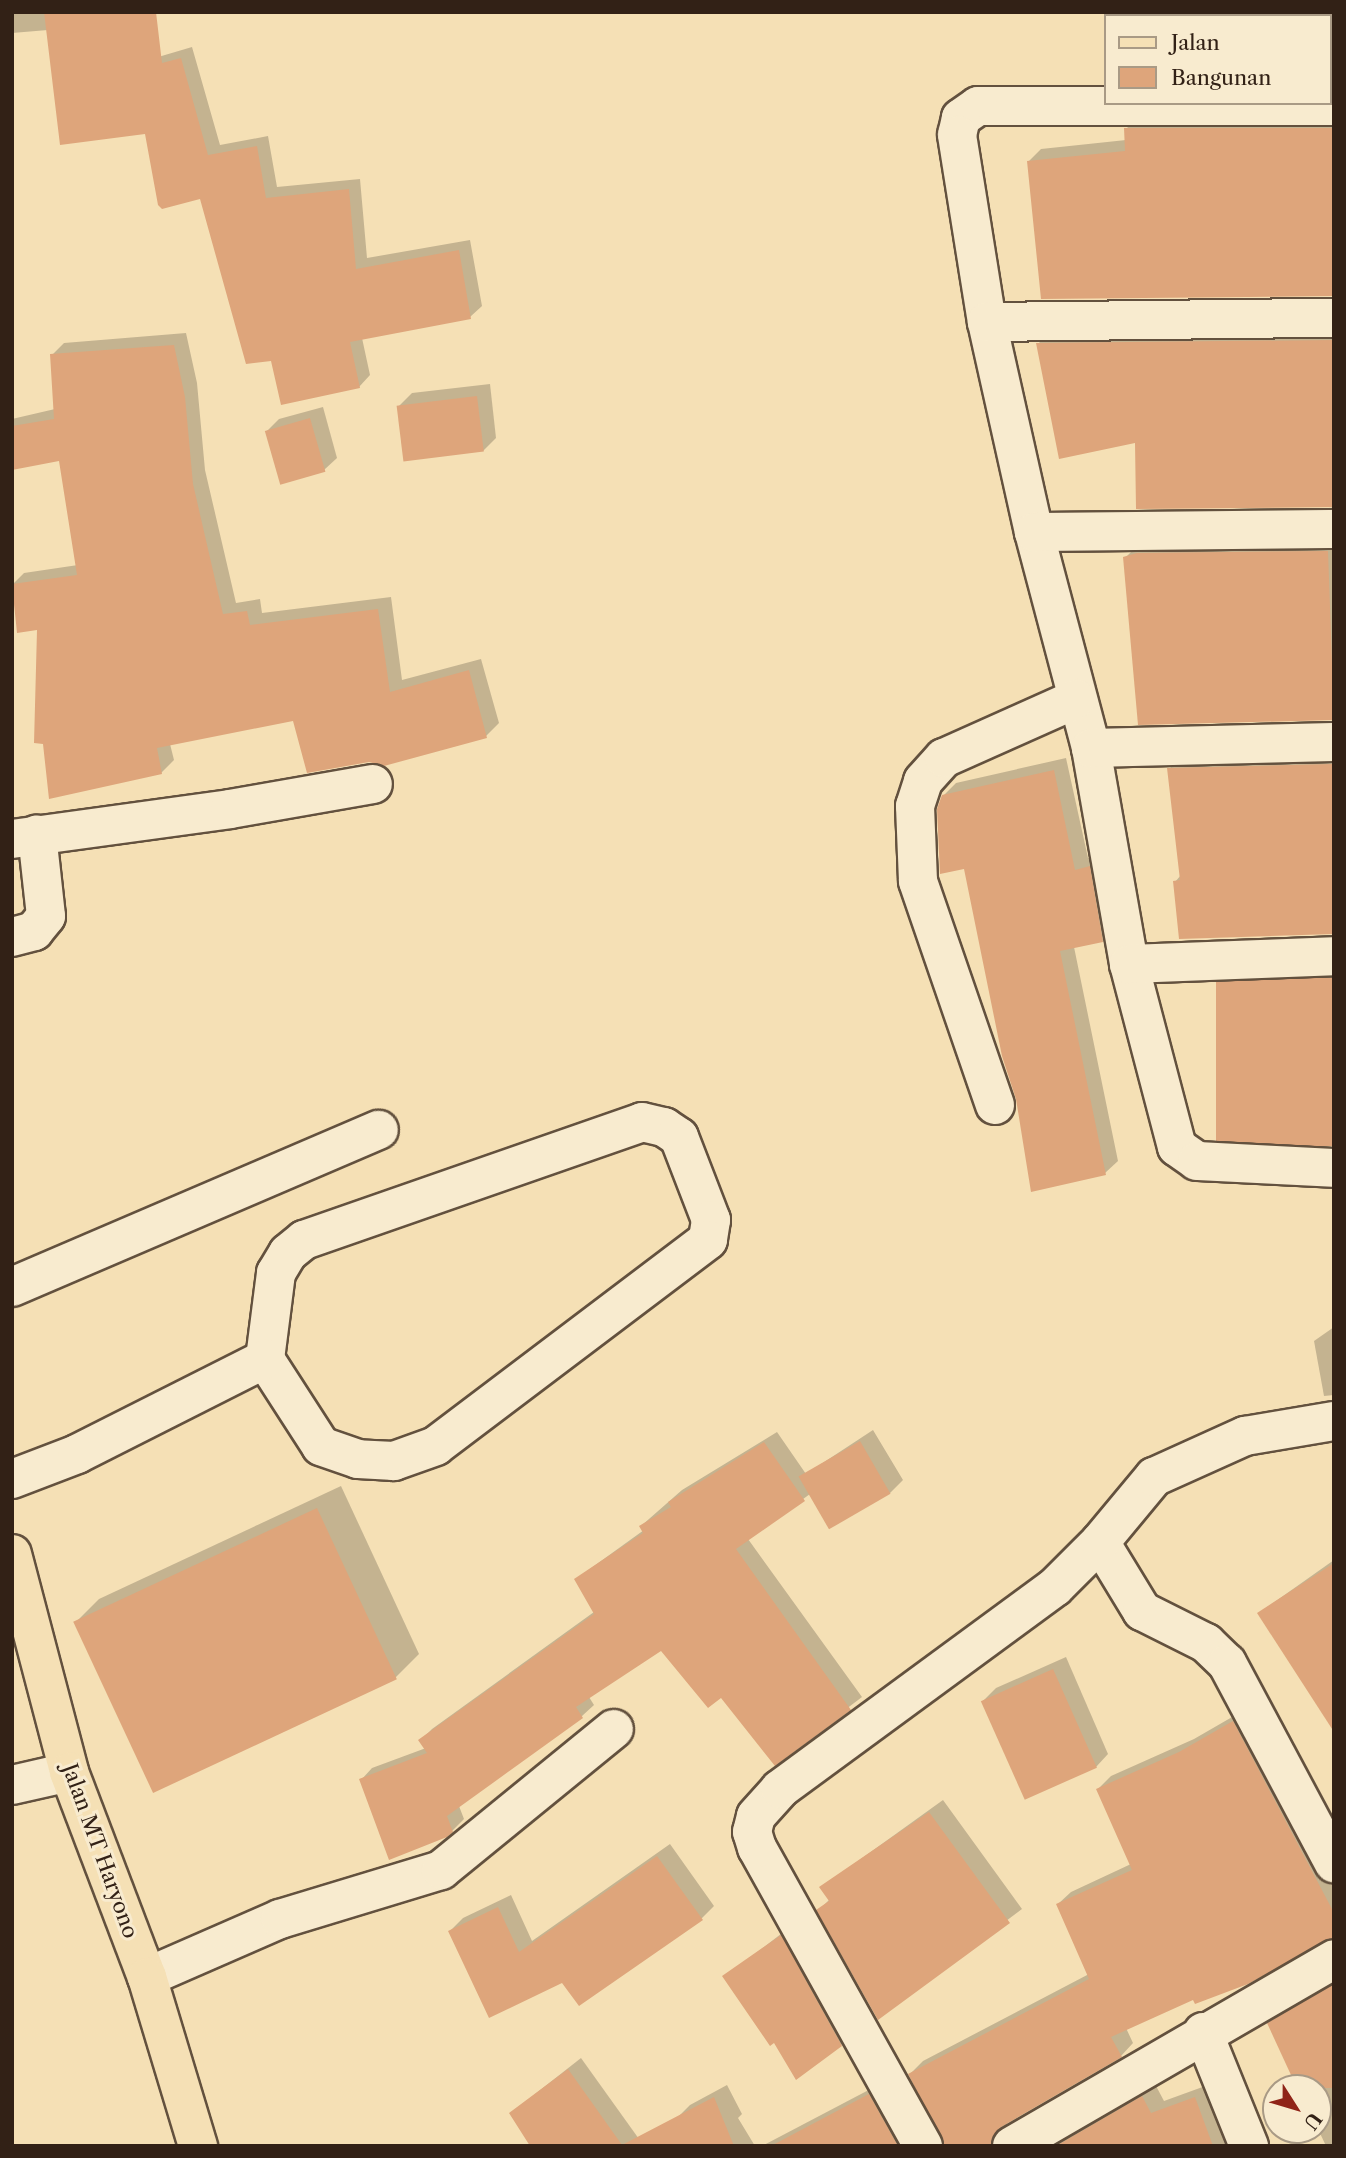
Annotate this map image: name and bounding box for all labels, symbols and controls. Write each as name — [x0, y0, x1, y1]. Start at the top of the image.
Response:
legend — [1104, 14, 1332, 105]
text: Jalan — [1171, 30, 1220, 55]
text: Bangunan — [1171, 65, 1271, 90]
street label: Jalan MT Haryono — [57, 1760, 143, 1942]
north arrow — [1262, 2074, 1332, 2144]
text: U — [1299, 2108, 1326, 2134]

